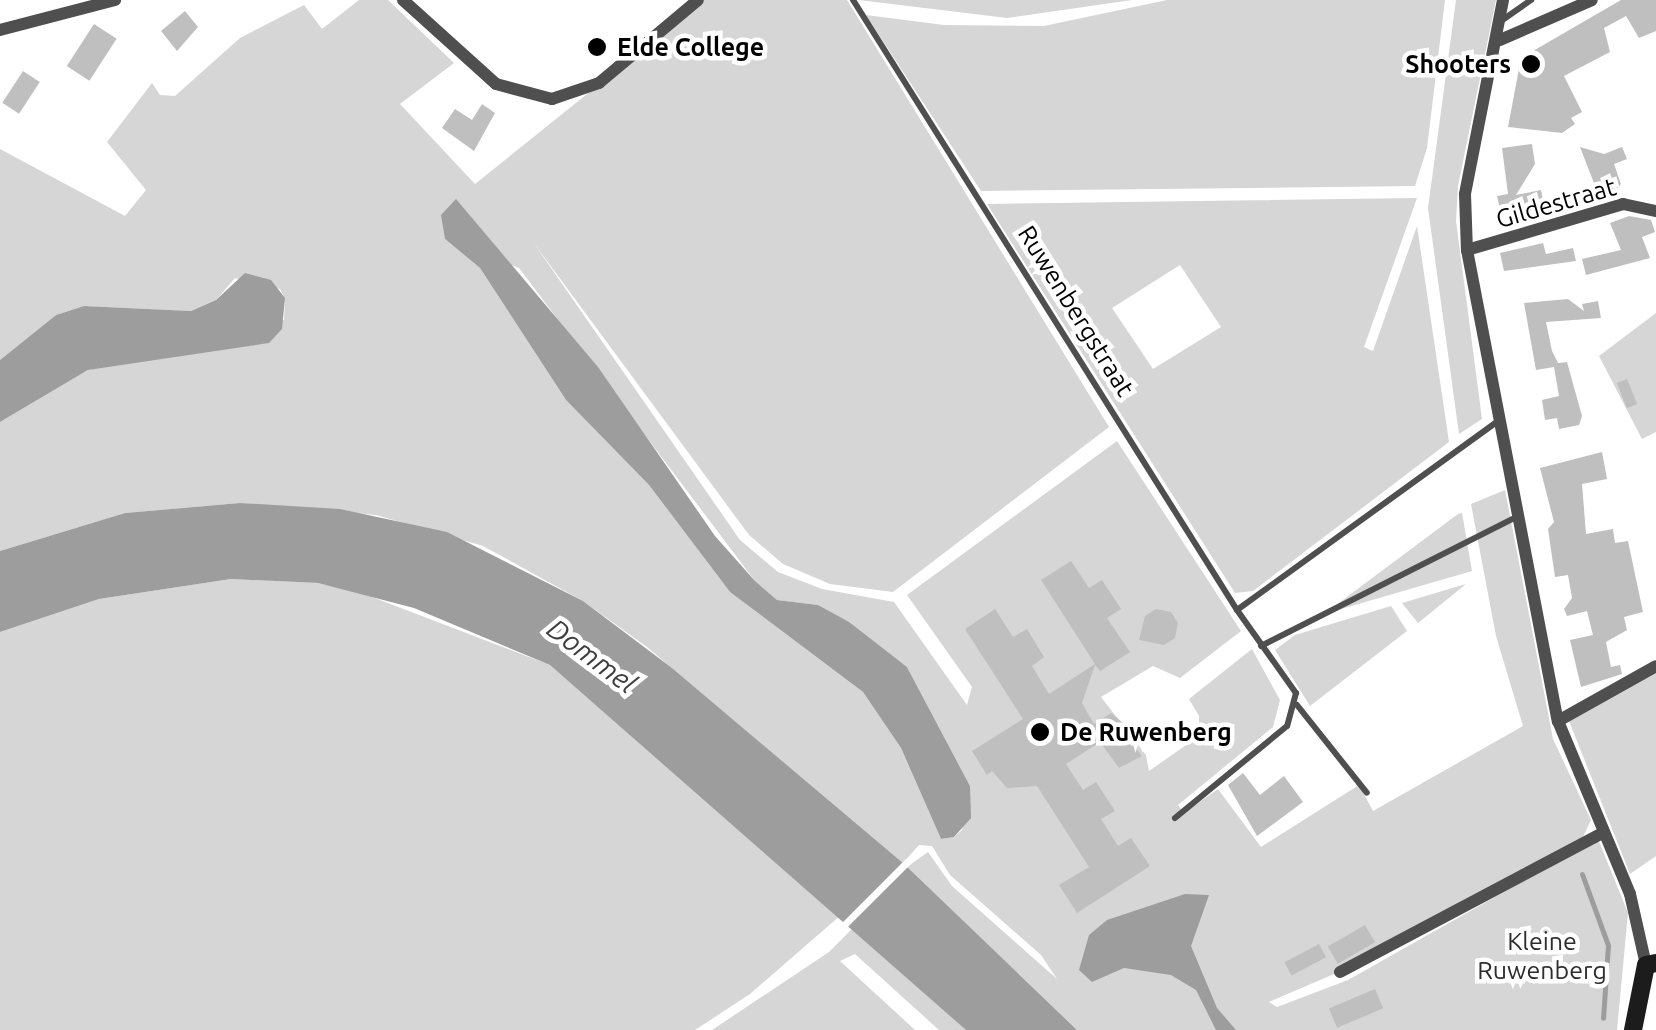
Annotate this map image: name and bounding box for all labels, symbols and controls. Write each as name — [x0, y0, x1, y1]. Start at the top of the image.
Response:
place label: Elde College — [617, 32, 764, 62]
marker: Elde College — [586, 36, 608, 58]
place label: Shooters — [1405, 49, 1511, 79]
marker: Shooters — [1520, 53, 1542, 75]
street label: Gildestraat — [1493, 172, 1619, 234]
street label: Ruwenbergstraat — [1012, 220, 1140, 402]
water label: Dommel — [541, 611, 643, 701]
place label: De Ruwenberg — [1060, 717, 1232, 747]
marker: De Ruwenberg — [1029, 721, 1051, 743]
park label: Kleine Ruwenberg — [1477, 927, 1607, 986]

